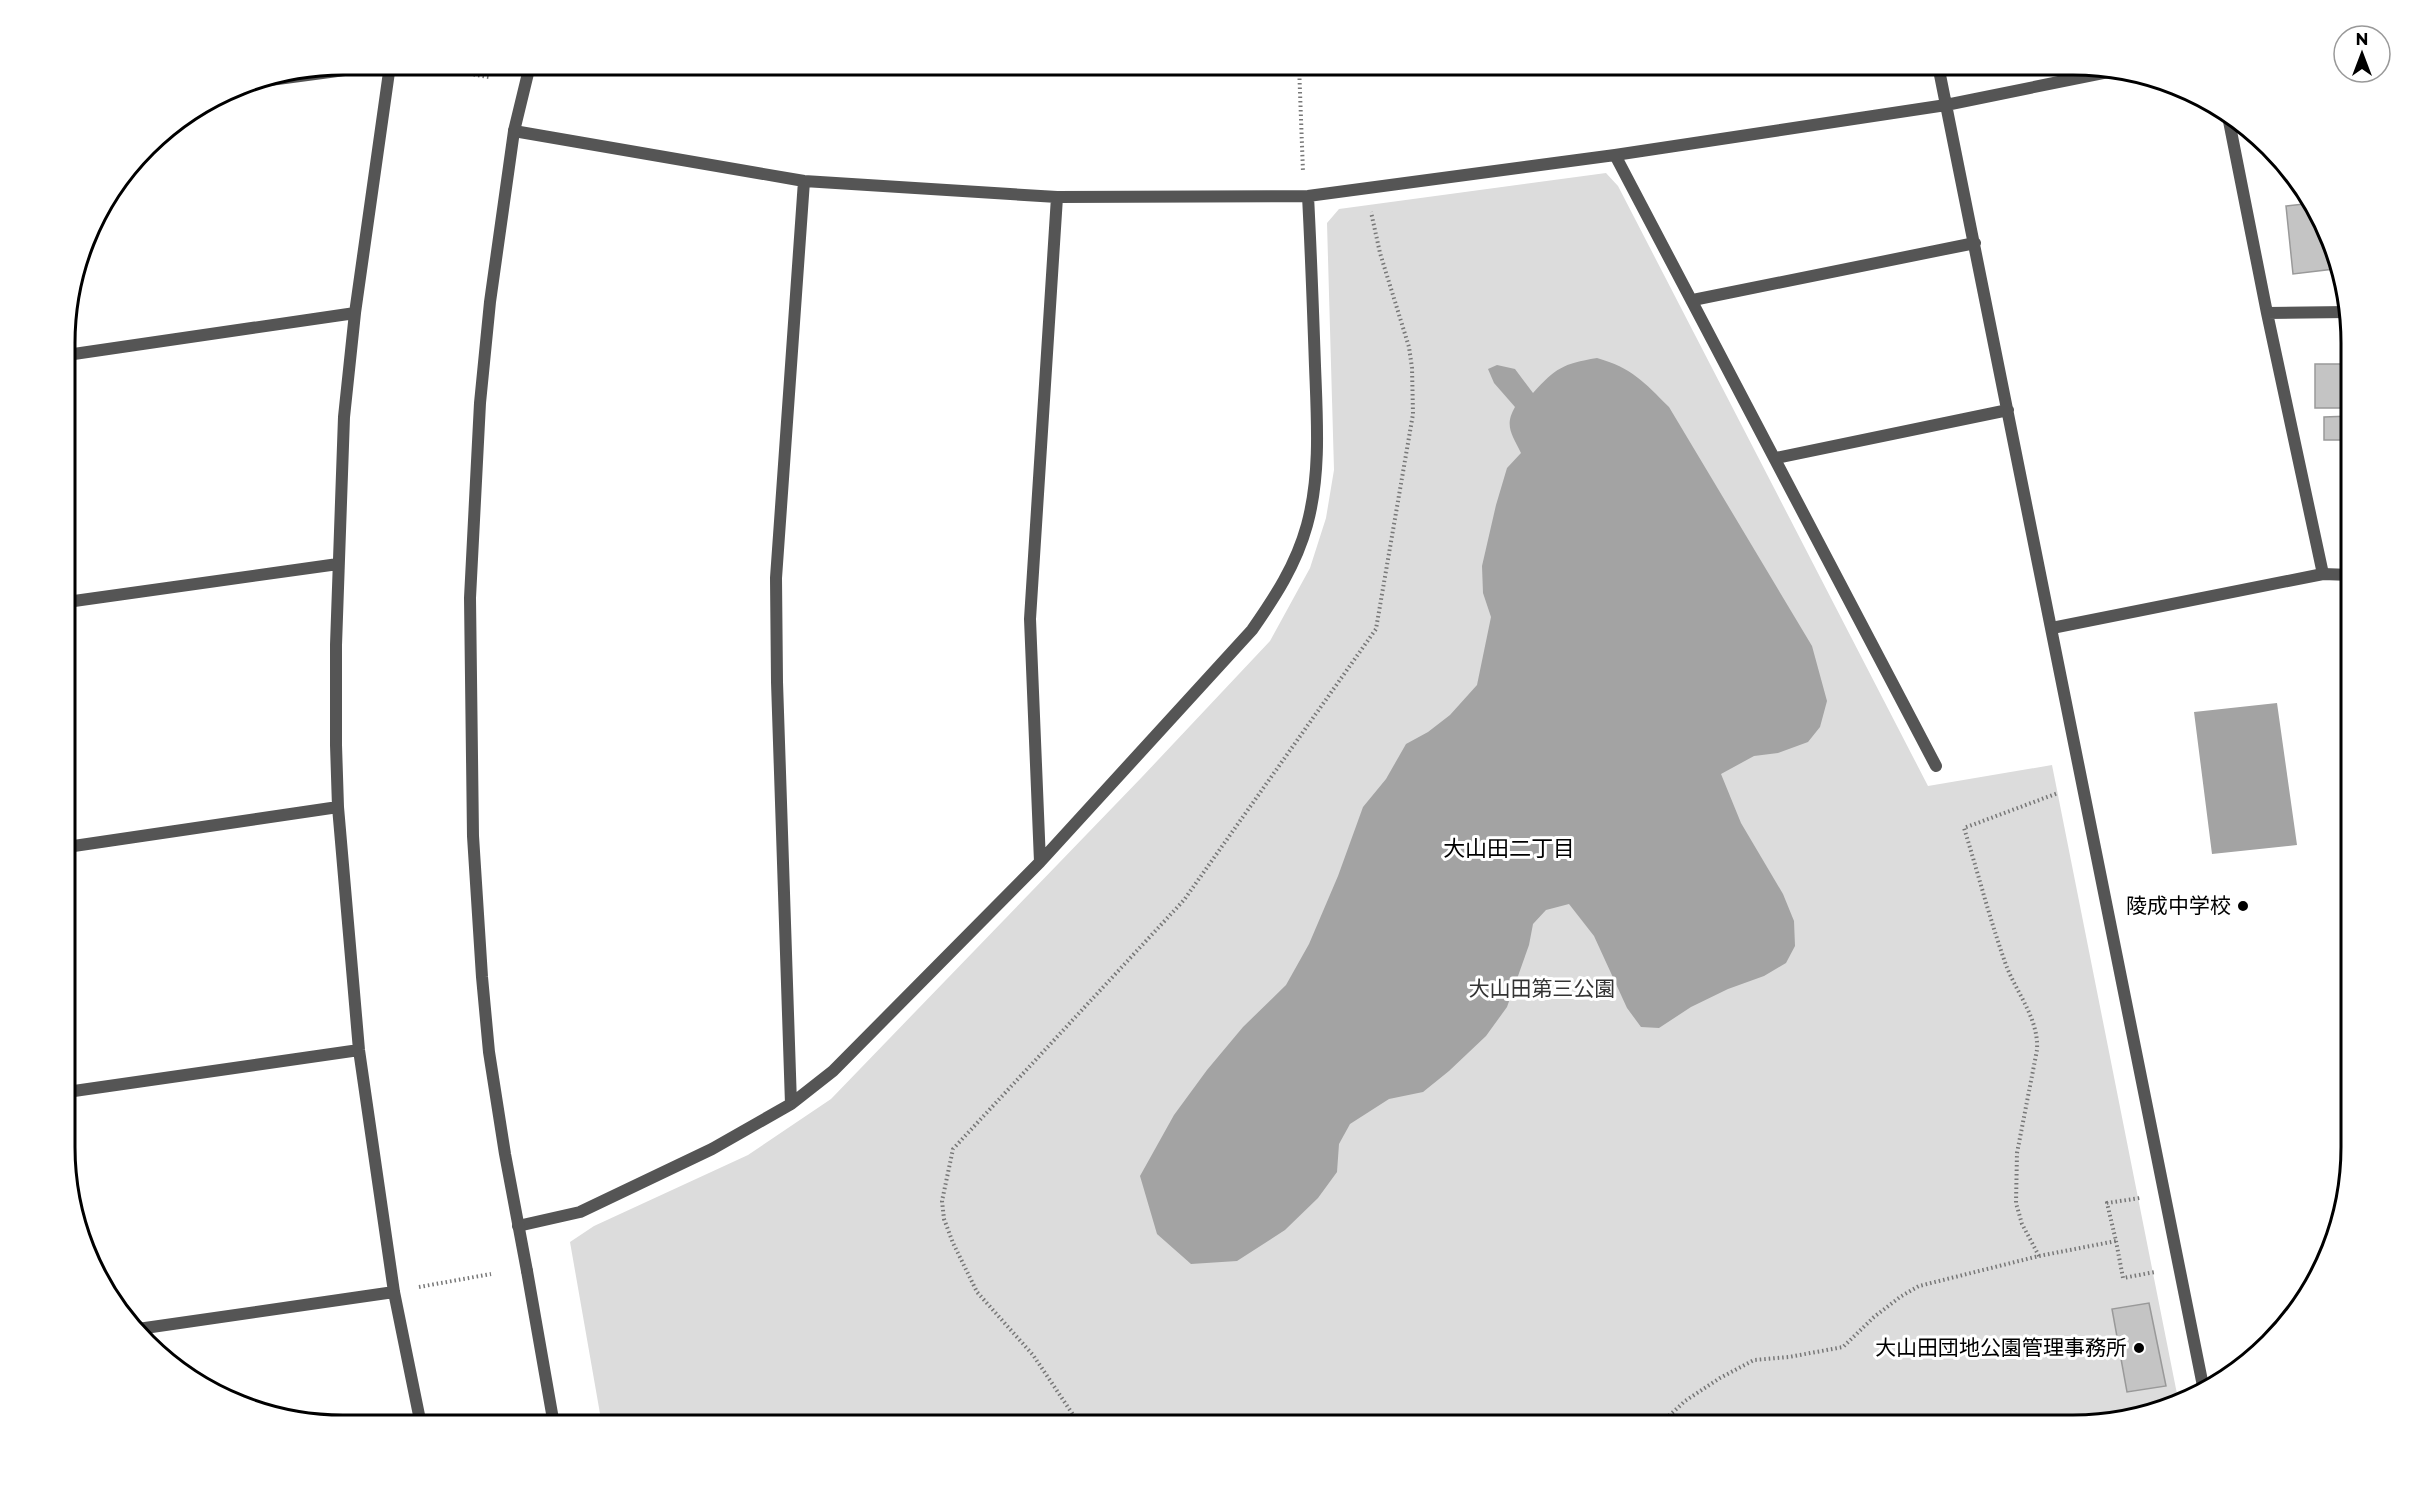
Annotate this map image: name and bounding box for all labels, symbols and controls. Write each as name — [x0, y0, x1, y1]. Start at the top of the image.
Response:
north arrow — [2332, 24, 2392, 84]
text: N — [2356, 30, 2368, 49]
district label: 大山田二丁目 — [1443, 835, 1575, 862]
place label: 陵成中学校 — [2126, 893, 2231, 918]
marker: 陵成中学校 — [2236, 899, 2250, 913]
park label: 大山田第三公園 — [1469, 976, 1616, 1001]
place label: 大山田団地公園管理事務所 — [1875, 1335, 2127, 1360]
marker: 大山田団地公園管理事務所 — [2132, 1341, 2146, 1355]

